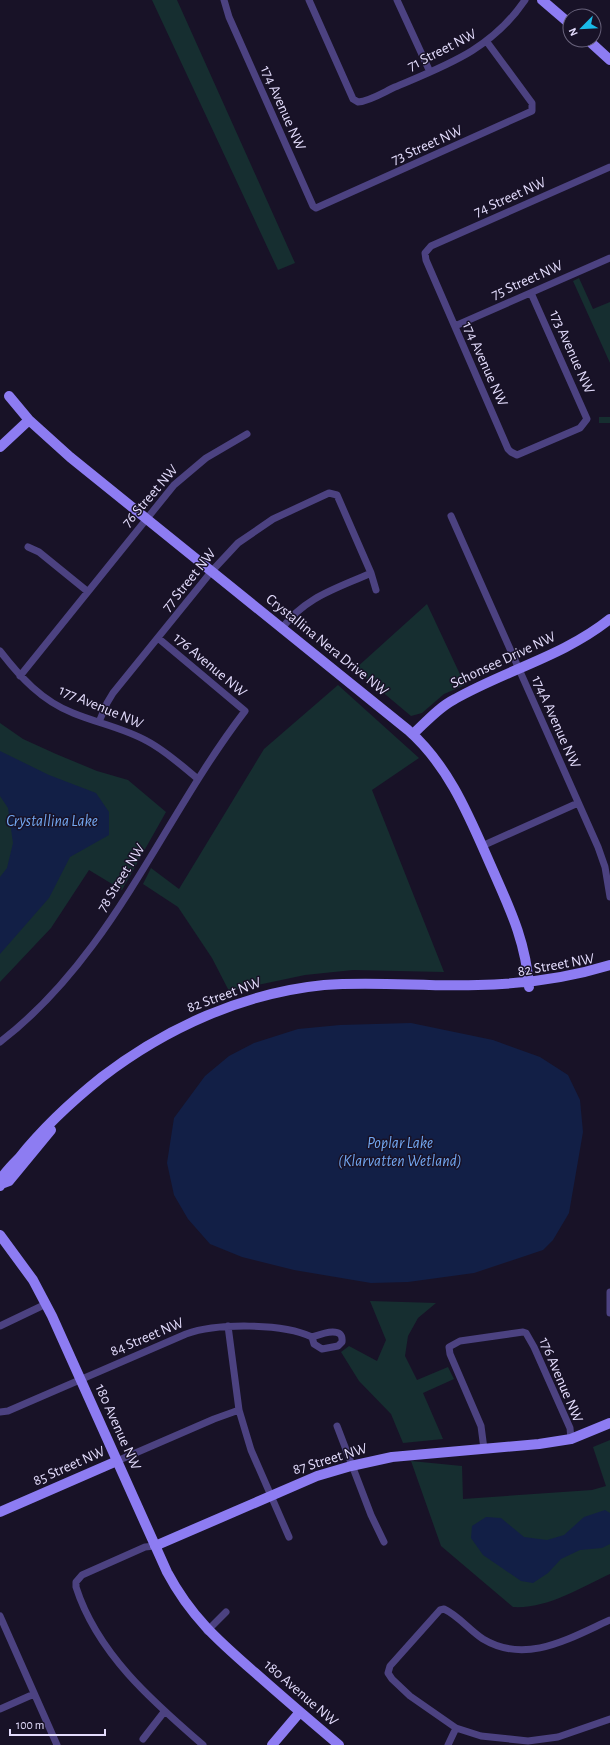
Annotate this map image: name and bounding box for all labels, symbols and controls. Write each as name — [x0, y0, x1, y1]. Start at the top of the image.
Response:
north arrow — [562, 8, 602, 48]
street label: 71 Street NW — [405, 26, 479, 74]
text: N — [567, 26, 580, 38]
street label: 174 Avenue NW — [258, 64, 309, 153]
street label: 73 Street NW — [389, 122, 465, 167]
street label: 74 Street NW — [472, 174, 549, 220]
street label: 75 Street NW — [489, 257, 565, 302]
street label: 173 Avenue NW — [547, 308, 597, 397]
street label: 174 Avenue NW — [460, 320, 511, 409]
street label: 76 Street NW — [119, 462, 181, 530]
street label: 77 Street NW — [159, 545, 219, 614]
street label: Crystallina Nera Drive NW — [263, 591, 391, 699]
street label: Schonsee Drive NW — [448, 629, 558, 691]
street label: 176 Avenue NW — [171, 630, 250, 700]
street label: 174A Avenue NW — [529, 674, 583, 771]
street label: 177 Avenue NW — [57, 683, 146, 732]
water label: Crystallina Lake — [6, 813, 98, 829]
street label: 78 Street NW — [94, 841, 148, 915]
street label: 82 Street NW — [516, 951, 596, 979]
street label: 82 Street NW — [185, 974, 264, 1015]
water label: Poplar Lake (Klarvatten Wetland) — [338, 1135, 462, 1169]
street label: 84 Street NW — [108, 1315, 186, 1359]
street label: 176 Avenue NW — [536, 1335, 586, 1425]
street label: 180 Avenue NW — [92, 1382, 144, 1473]
street label: 87 Street NW — [291, 1440, 370, 1477]
street label: 85 Street NW — [31, 1443, 108, 1489]
street label: 180 Avenue NW — [261, 1657, 341, 1729]
scale bar — [10, 1711, 105, 1737]
text: 100 m — [16, 1719, 44, 1731]

